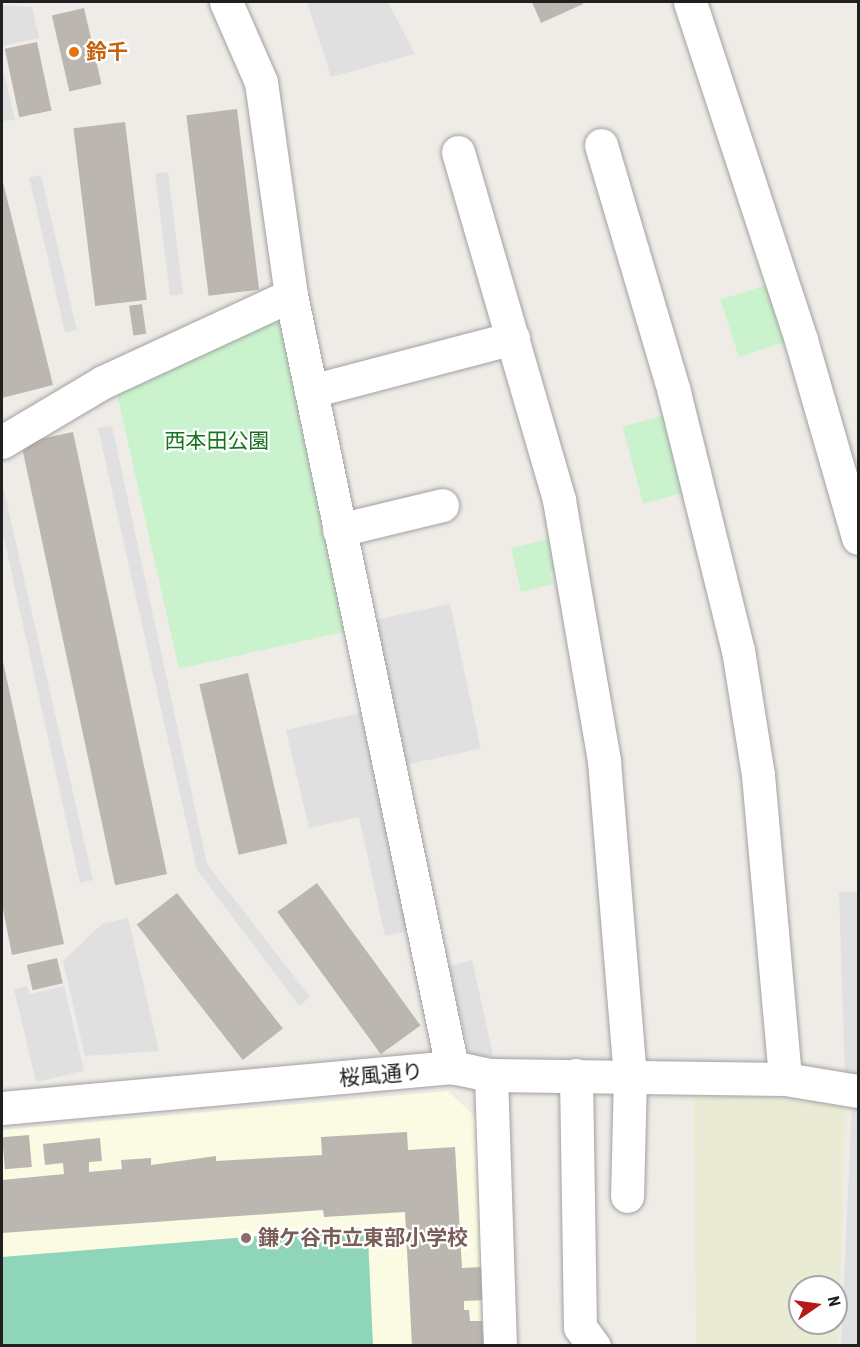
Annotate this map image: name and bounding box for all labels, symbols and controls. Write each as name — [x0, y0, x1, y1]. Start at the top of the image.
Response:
place label: 鈴千 — [86, 39, 128, 65]
marker: 鈴千 — [67, 45, 81, 59]
park label: 西本田公園 — [165, 428, 269, 454]
street label: 桜風通り — [338, 1059, 424, 1091]
place label: 鎌ケ谷市立東部小学校 — [258, 1225, 468, 1251]
marker: 鎌ケ谷市立東部小学校 — [239, 1231, 253, 1245]
north arrow — [788, 1275, 848, 1335]
text: N — [824, 1294, 844, 1308]

